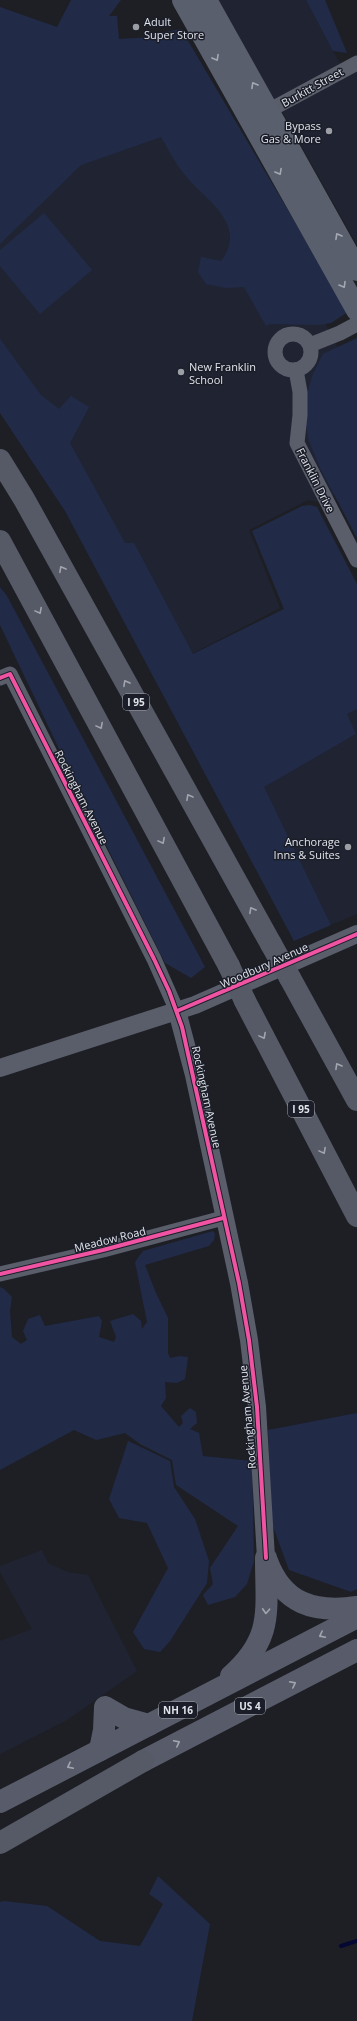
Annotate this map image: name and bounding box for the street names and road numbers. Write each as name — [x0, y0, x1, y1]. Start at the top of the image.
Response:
street label: Burkitt Street — [278, 64, 346, 110]
street label: Franklin Drive — [293, 445, 339, 515]
road number: I 95 — [123, 694, 149, 710]
street label: Rockingham Avenue — [52, 747, 112, 847]
street label: Woodbury Avenue — [218, 939, 310, 991]
street label: Rockingham Avenue — [189, 1045, 225, 1149]
road number: I 95 — [288, 1101, 314, 1117]
street label: Meadow Road — [73, 1223, 147, 1255]
street label: Rockingham Avenue — [235, 1364, 259, 1470]
road number: US 4 — [235, 1698, 265, 1714]
road number: NH 16 — [159, 1702, 197, 1718]

